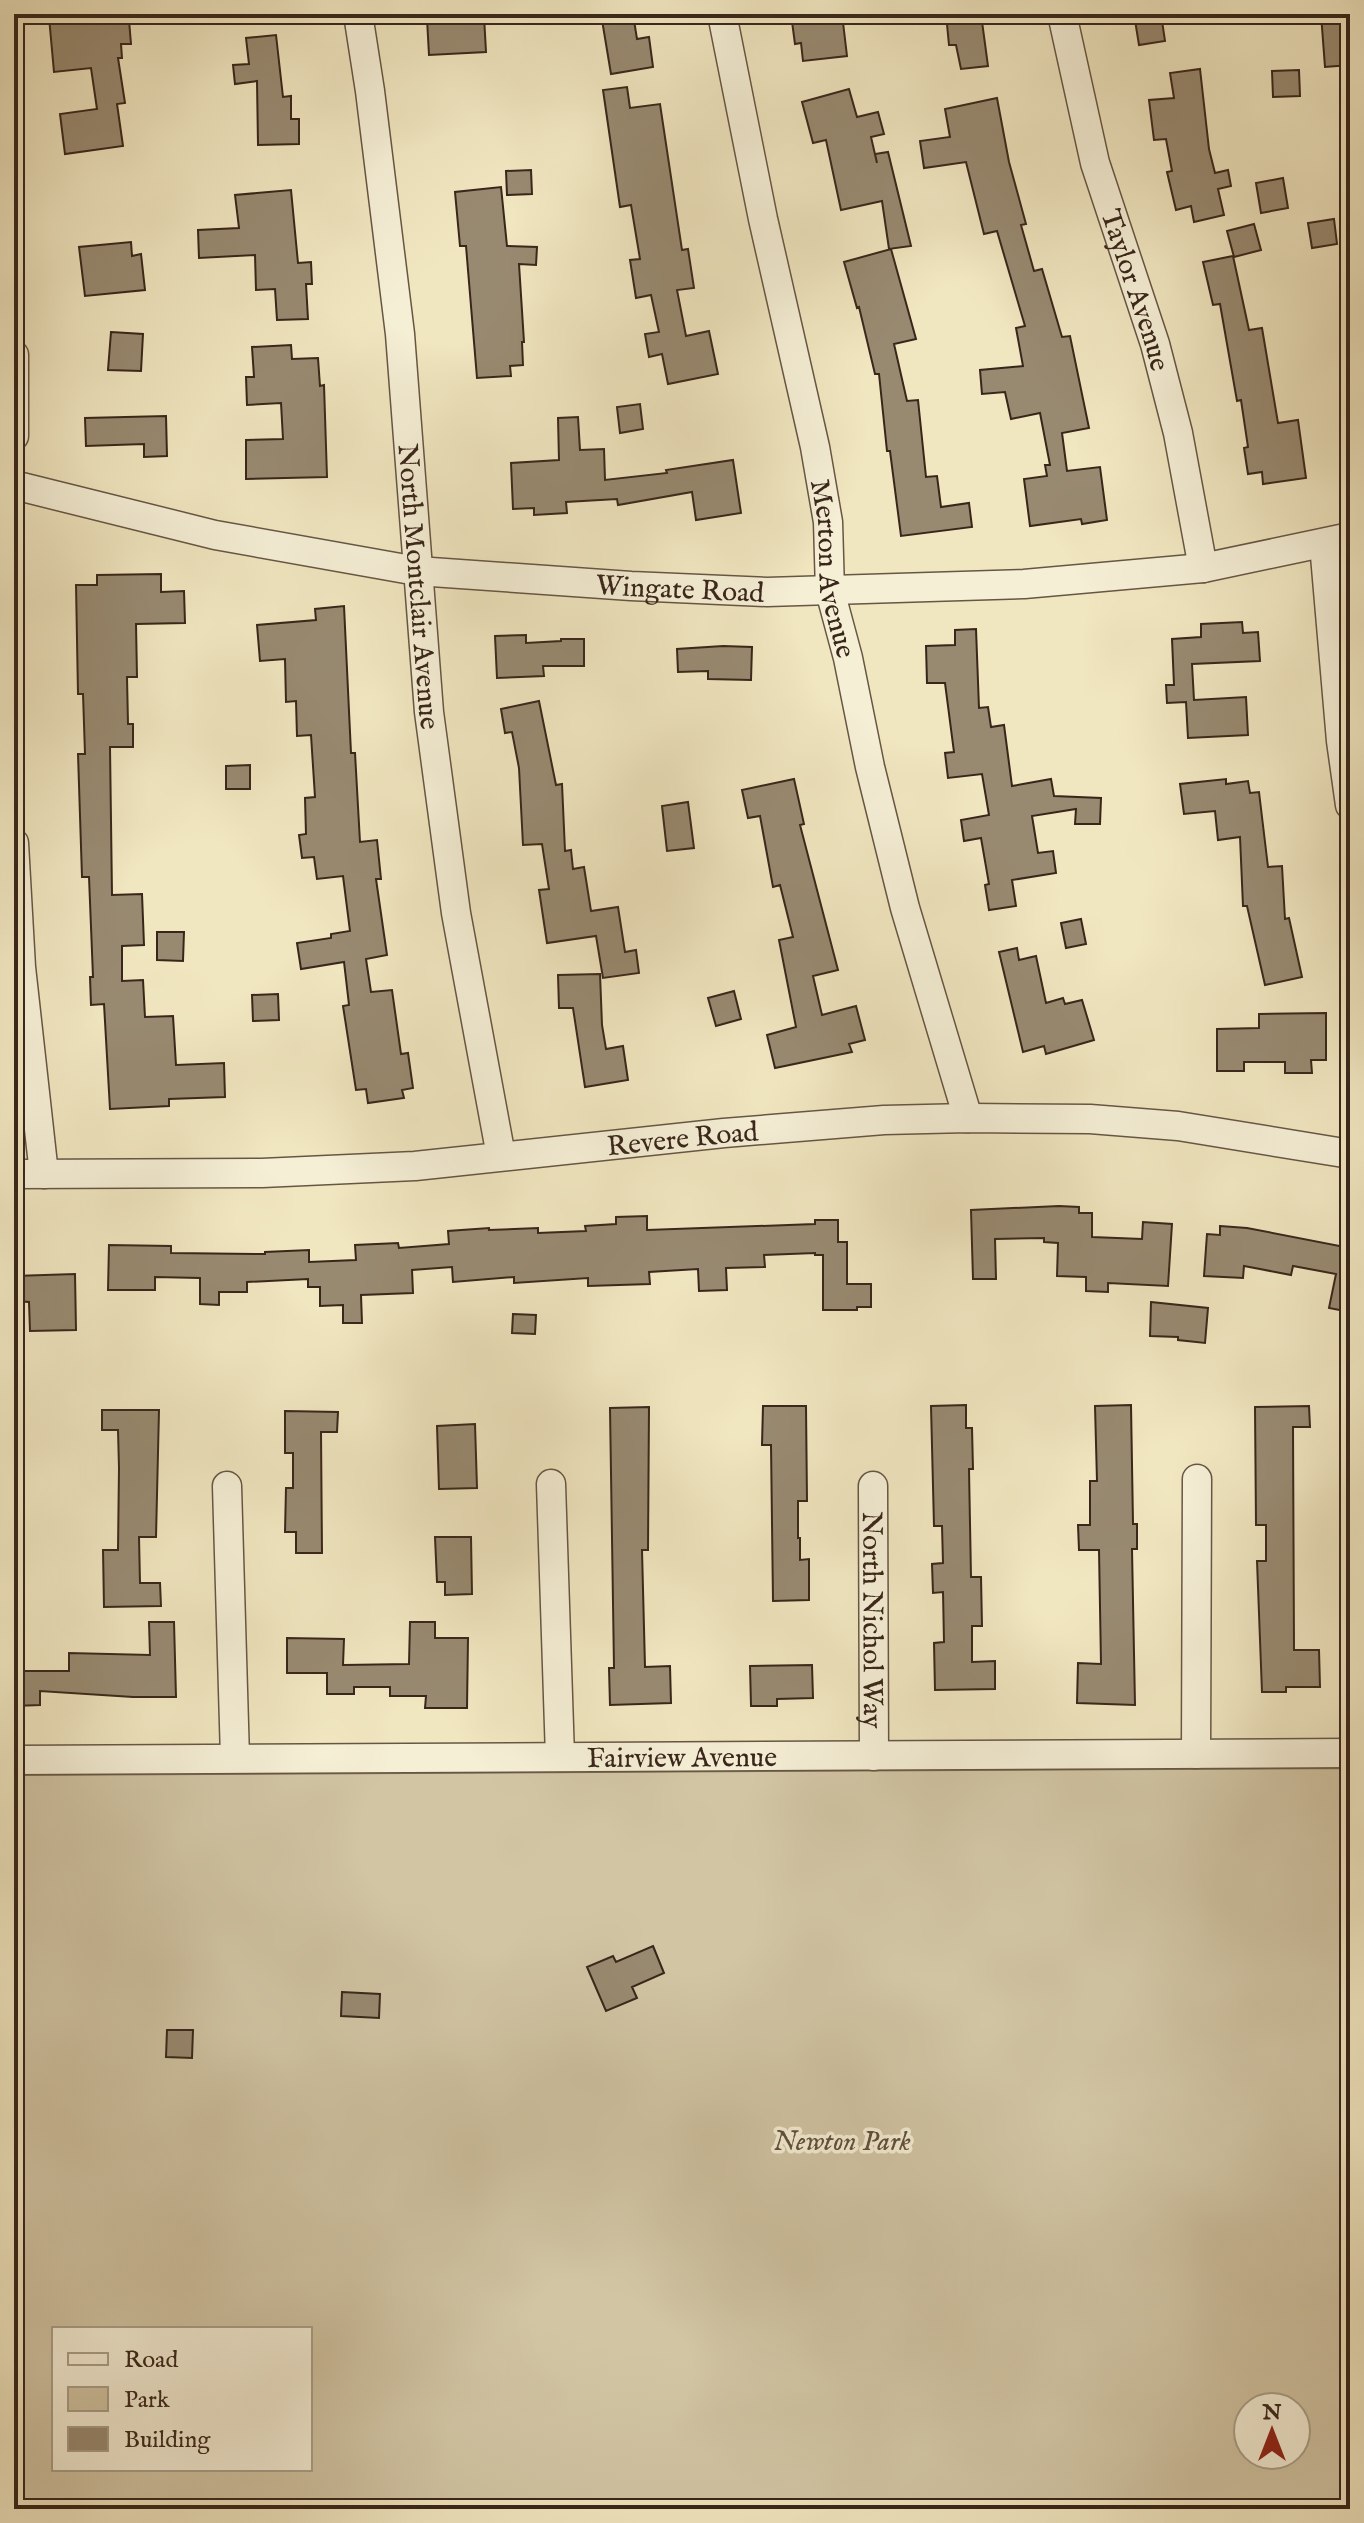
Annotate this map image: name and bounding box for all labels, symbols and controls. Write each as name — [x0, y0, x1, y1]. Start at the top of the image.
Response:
street label: Taylor Avenue — [1092, 205, 1176, 375]
street label: North Montclair Avenue — [388, 443, 446, 732]
street label: Merton Avenue — [801, 477, 862, 662]
street label: Wingate Road — [595, 569, 765, 612]
street label: Revere Road — [605, 1115, 760, 1165]
street label: North Nichol Way — [853, 1511, 889, 1729]
street label: Fairview Avenue — [587, 1741, 777, 1777]
park label: Newton Park — [773, 2125, 911, 2160]
legend — [52, 2327, 312, 2471]
text: Road — [124, 2345, 178, 2376]
text: Park — [124, 2385, 170, 2416]
north arrow — [1232, 2391, 1312, 2471]
text: N — [1261, 2399, 1282, 2427]
text: Building — [124, 2425, 211, 2456]

